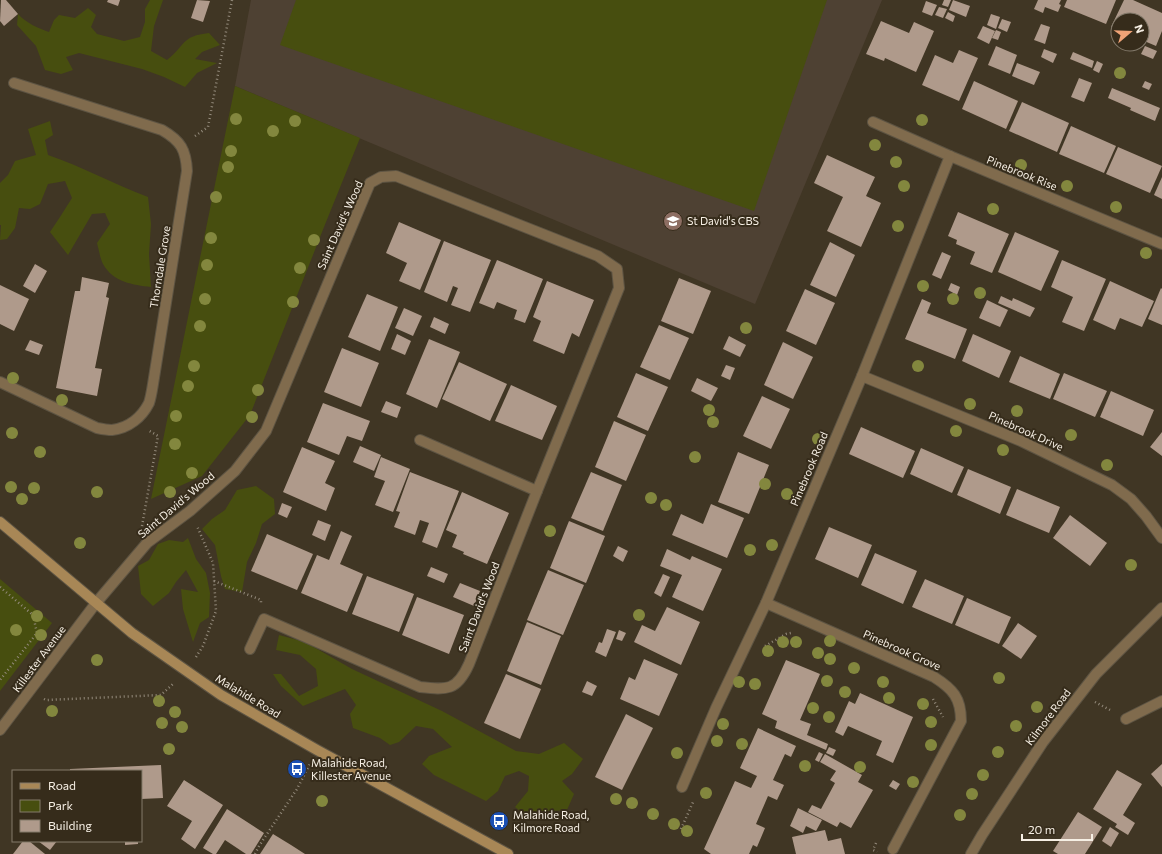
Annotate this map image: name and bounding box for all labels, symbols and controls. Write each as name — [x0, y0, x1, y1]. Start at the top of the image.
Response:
north arrow — [1110, 12, 1150, 52]
text: N — [1132, 23, 1147, 35]
street label: Pinebrook Rise — [985, 153, 1059, 193]
street label: Saint David's Wood — [314, 178, 365, 271]
school or university icon: St David's CBS — [662, 210, 684, 232]
place label: St David's CBS — [687, 214, 759, 227]
street label: Thorndale Grove — [147, 225, 172, 309]
street label: Pinebrook Drive — [987, 408, 1066, 453]
street label: Pinebrook Road — [787, 430, 830, 508]
street label: Saint David's Wood — [135, 469, 217, 540]
street label: Saint David's Wood — [455, 560, 502, 654]
street label: Killester Avenue — [9, 623, 68, 695]
street label: Pinebrook Grove — [861, 627, 943, 673]
street label: Malahide Road — [213, 671, 283, 720]
street label: Kilmore Road — [1022, 686, 1073, 747]
place label: Malahide Road, Killester Avenue — [311, 756, 391, 782]
bus stop icon: Malahide Road, Killester Avenue — [286, 758, 308, 780]
legend — [12, 770, 142, 842]
text: Road — [48, 778, 76, 792]
text: Park — [48, 798, 74, 812]
place label: Malahide Road, Kilmore Road — [513, 808, 589, 834]
bus stop icon: Malahide Road, Kilmore Road — [488, 810, 510, 832]
scale bar — [1022, 816, 1092, 842]
text: Building — [48, 818, 92, 832]
text: 20 m — [1028, 822, 1055, 836]

